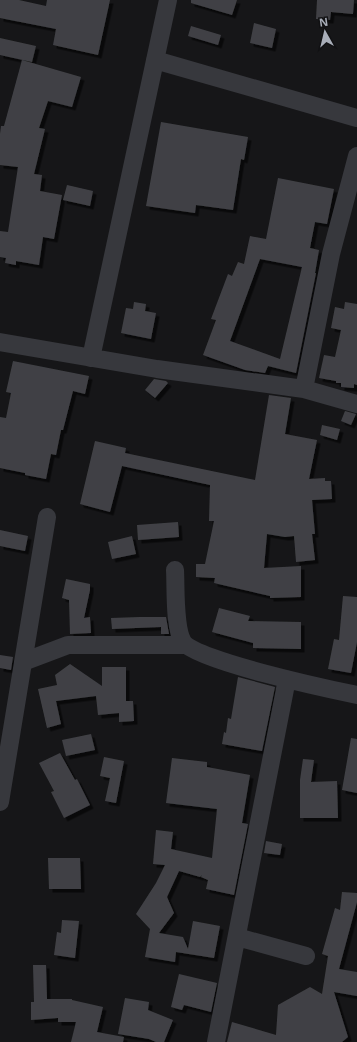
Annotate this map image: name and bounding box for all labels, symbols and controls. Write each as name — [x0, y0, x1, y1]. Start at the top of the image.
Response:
north arrow — [305, 12, 345, 52]
text: N — [318, 14, 329, 30]

